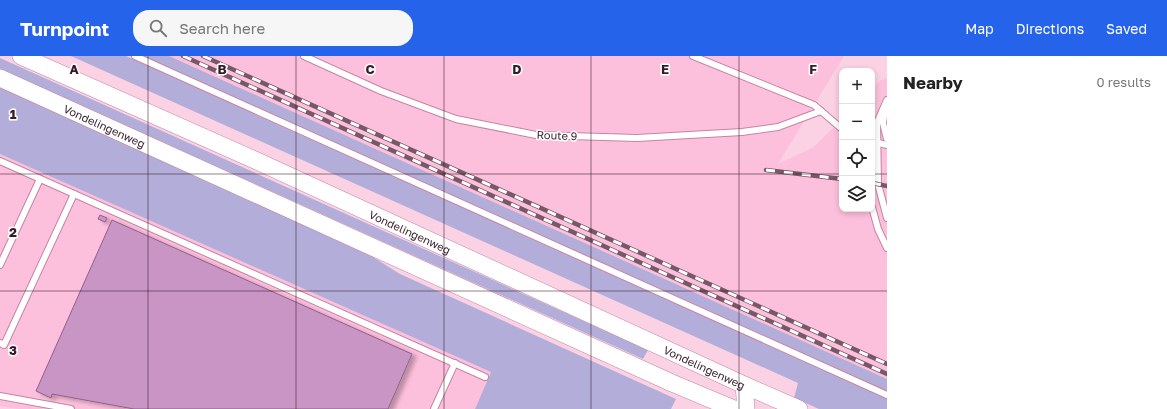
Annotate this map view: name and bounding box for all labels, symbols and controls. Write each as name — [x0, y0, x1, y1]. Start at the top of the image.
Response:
search box — [133, 10, 413, 46]
text: Turnpoint — [20, 17, 109, 40]
icon: search — [147, 17, 169, 39]
text: Search here — [179, 19, 265, 37]
text: Map — [965, 20, 994, 37]
text: Directions — [1016, 20, 1084, 37]
text: Saved — [1106, 20, 1147, 37]
text: A — [69, 61, 79, 77]
text: B — [217, 61, 227, 77]
text: C — [365, 61, 375, 77]
text: D — [512, 61, 522, 77]
text: E — [661, 61, 669, 77]
text: F — [809, 61, 817, 77]
map controls — [839, 68, 875, 212]
button: + — [839, 68, 875, 104]
text: Nearby — [903, 72, 963, 93]
text: 0 results — [1096, 74, 1151, 90]
street label: Vondelingenweg — [62, 101, 148, 150]
button: − — [839, 104, 875, 140]
text: 1 — [10, 106, 17, 122]
street label: Route 9 — [536, 128, 578, 142]
button: locate — [839, 140, 875, 176]
button: layers — [839, 176, 875, 212]
street label: Vondelingenweg — [367, 207, 453, 256]
text: 2 — [9, 224, 17, 240]
text: 3 — [9, 342, 17, 358]
street label: Vondelingenweg — [662, 343, 747, 391]

